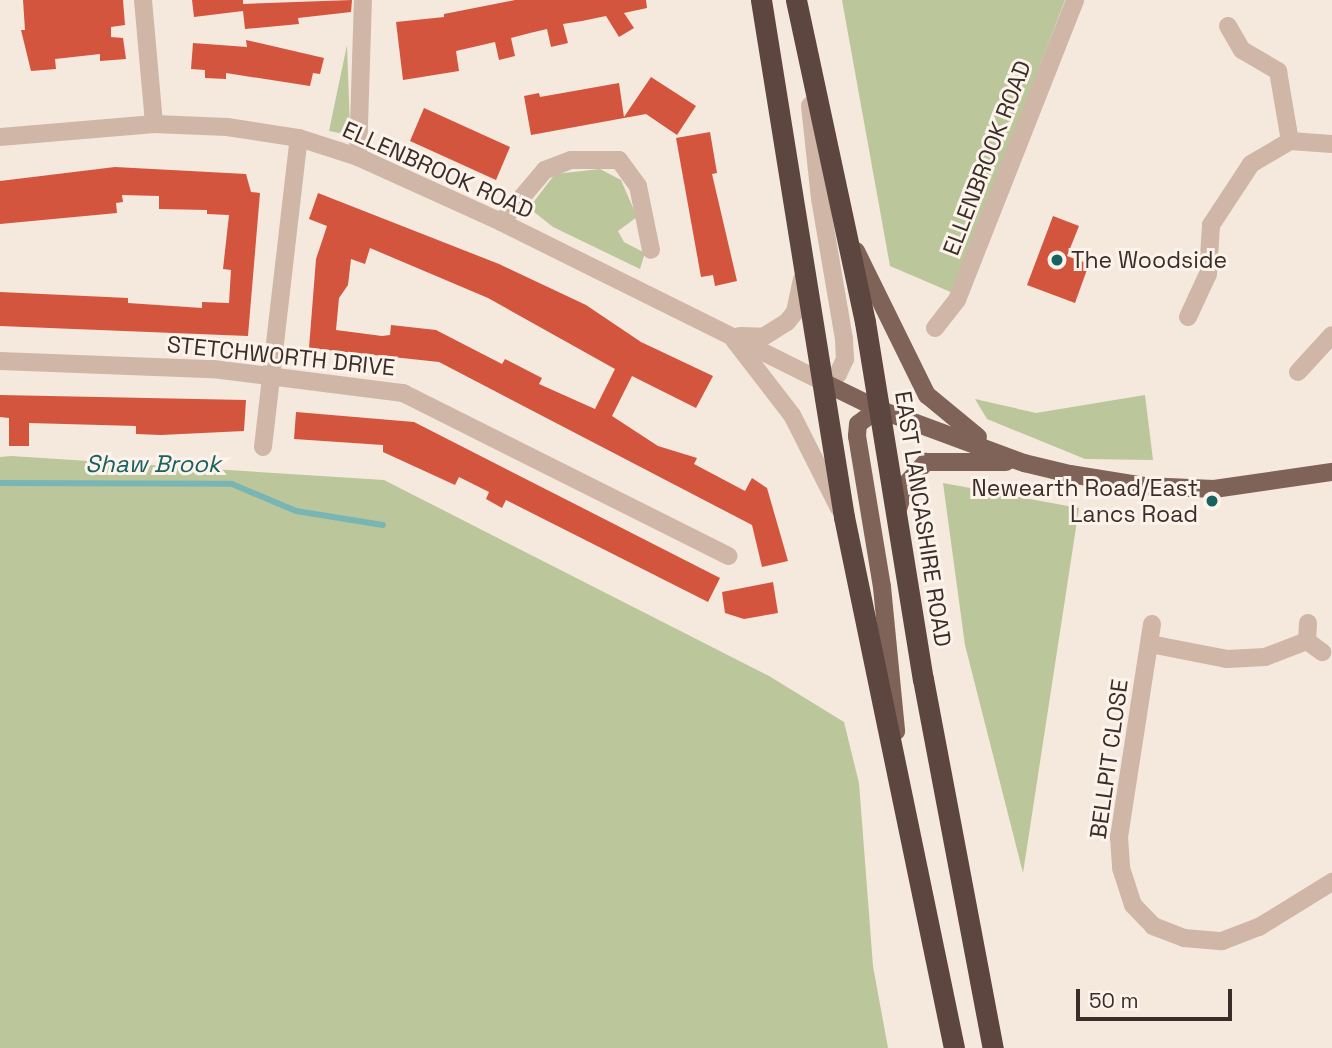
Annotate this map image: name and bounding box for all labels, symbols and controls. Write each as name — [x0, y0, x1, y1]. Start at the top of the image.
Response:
street label: ELLENBROOK ROAD — [937, 57, 1037, 259]
street label: ELLENBROOK ROAD — [338, 115, 538, 225]
place label: The Woodside — [1071, 246, 1227, 274]
marker: The Woodside — [1049, 252, 1065, 268]
street label: STETCHWORTH DRIVE — [166, 330, 396, 382]
street label: EAST LANCASHIRE ROAD — [889, 389, 957, 649]
water label: Shaw Brook — [85, 450, 221, 478]
place label: Newearth Road/East Lancs Road — [972, 474, 1198, 528]
marker: Newearth Road/East Lancs Road — [1204, 493, 1220, 509]
street label: BELLPIT CLOSE — [1084, 677, 1134, 841]
scale bar — [1080, 974, 1236, 1018]
text: 50 m — [1089, 987, 1139, 1014]

